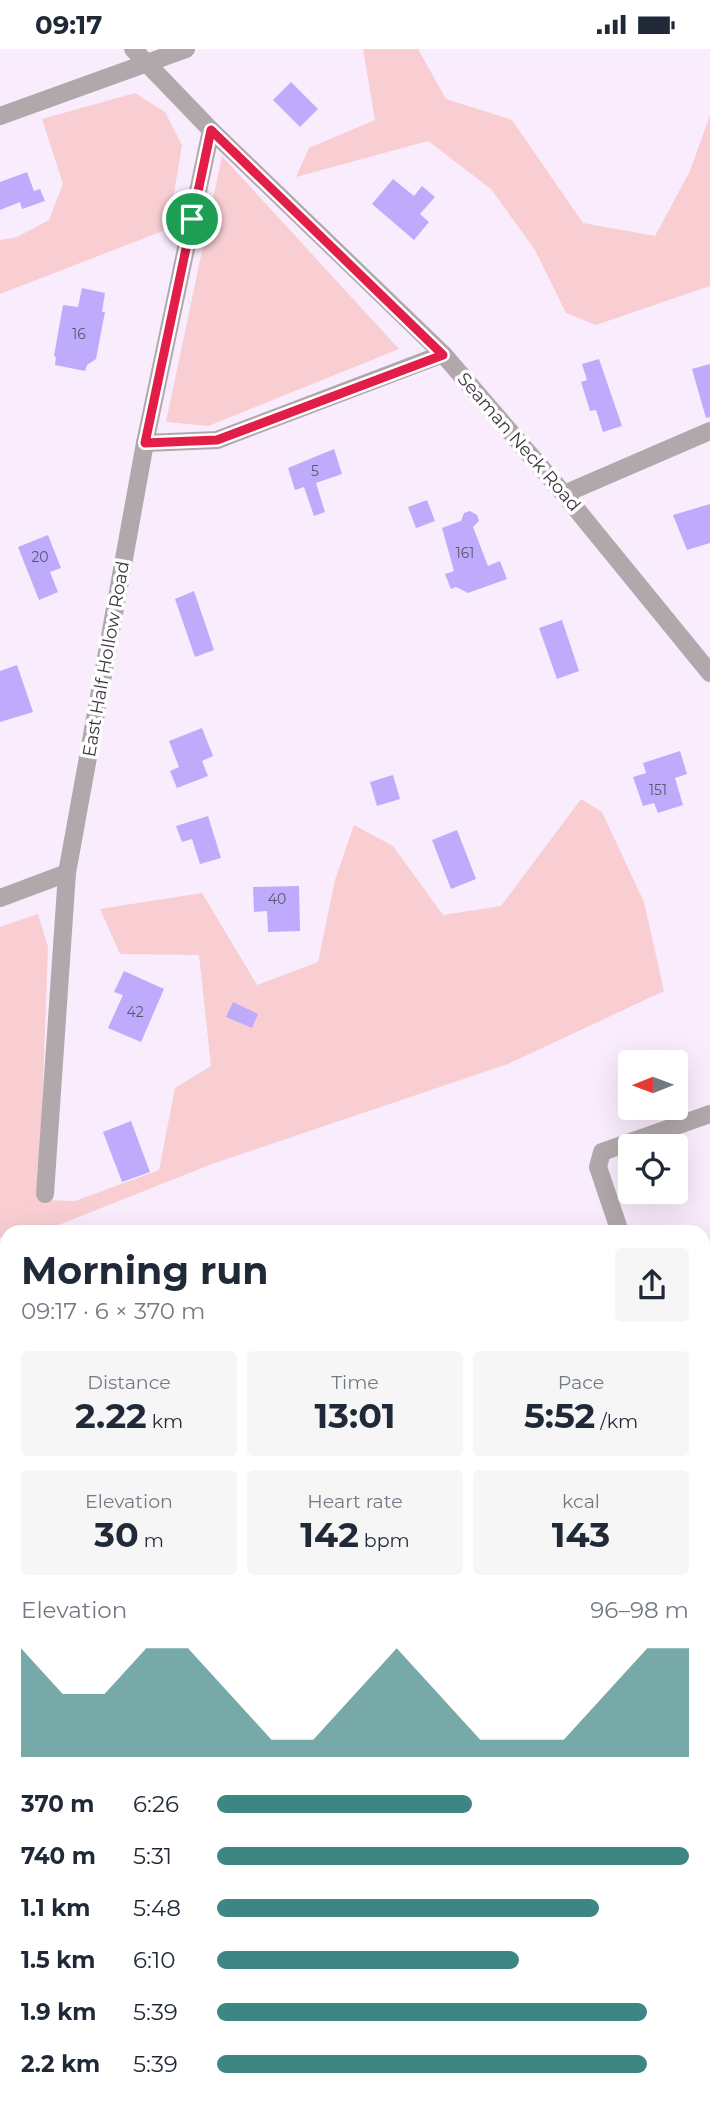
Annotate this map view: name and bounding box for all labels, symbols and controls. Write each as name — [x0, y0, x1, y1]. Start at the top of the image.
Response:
text: 09:17 — [35, 9, 102, 41]
pin — [162, 189, 222, 249]
icon: arrive — [173, 200, 211, 238]
house number: 16 — [72, 325, 86, 343]
street label: Seaman Neck Road — [453, 368, 585, 516]
house number: 5 — [311, 462, 319, 480]
house number: 161 — [456, 544, 474, 562]
house number: 20 — [31, 548, 49, 566]
street label: East Half Hollow Road — [78, 559, 134, 759]
house number: 151 — [649, 781, 667, 799]
house number: 40 — [268, 890, 286, 908]
house number: 42 — [126, 1003, 144, 1021]
north arrow — [618, 1050, 688, 1120]
map controls — [618, 1050, 688, 1204]
button: locate — [618, 1134, 688, 1204]
text: Morning run — [21, 1247, 269, 1294]
button: share — [615, 1248, 689, 1322]
text: 09:17 · 6 × 370 m — [21, 1297, 206, 1325]
text: Distance — [87, 1371, 171, 1394]
text: Time — [331, 1371, 379, 1394]
text: Pace — [558, 1371, 604, 1394]
text: 2.22 — [75, 1394, 147, 1437]
text: 13:01 — [315, 1394, 395, 1437]
text: 5:52 — [524, 1394, 595, 1437]
text: km — [147, 1410, 183, 1433]
text: /km — [595, 1410, 638, 1433]
text: Elevation — [85, 1490, 173, 1513]
text: Heart rate — [307, 1490, 403, 1513]
text: kcal — [562, 1490, 600, 1513]
text: 30 — [94, 1513, 139, 1556]
text: 142 — [300, 1513, 359, 1556]
text: 143 — [552, 1513, 610, 1556]
text: m — [139, 1529, 164, 1552]
text: bpm — [359, 1529, 410, 1552]
text: Elevation — [21, 1596, 127, 1624]
text: 96–98 m — [590, 1596, 689, 1624]
text: 370 m — [21, 1790, 94, 1818]
text: 6:26 — [133, 1790, 179, 1818]
text: 740 m — [21, 1842, 96, 1870]
text: 5:31 — [133, 1842, 172, 1870]
text: 1.1 km — [21, 1894, 90, 1922]
text: 5:48 — [133, 1894, 181, 1922]
text: 1.5 km — [21, 1946, 95, 1974]
text: 6:10 — [133, 1946, 175, 1974]
text: 1.9 km — [21, 1998, 96, 2026]
text: 5:39 — [133, 1998, 178, 2026]
text: 2.2 km — [21, 2050, 100, 2078]
text: 5:39 — [133, 2050, 178, 2078]

